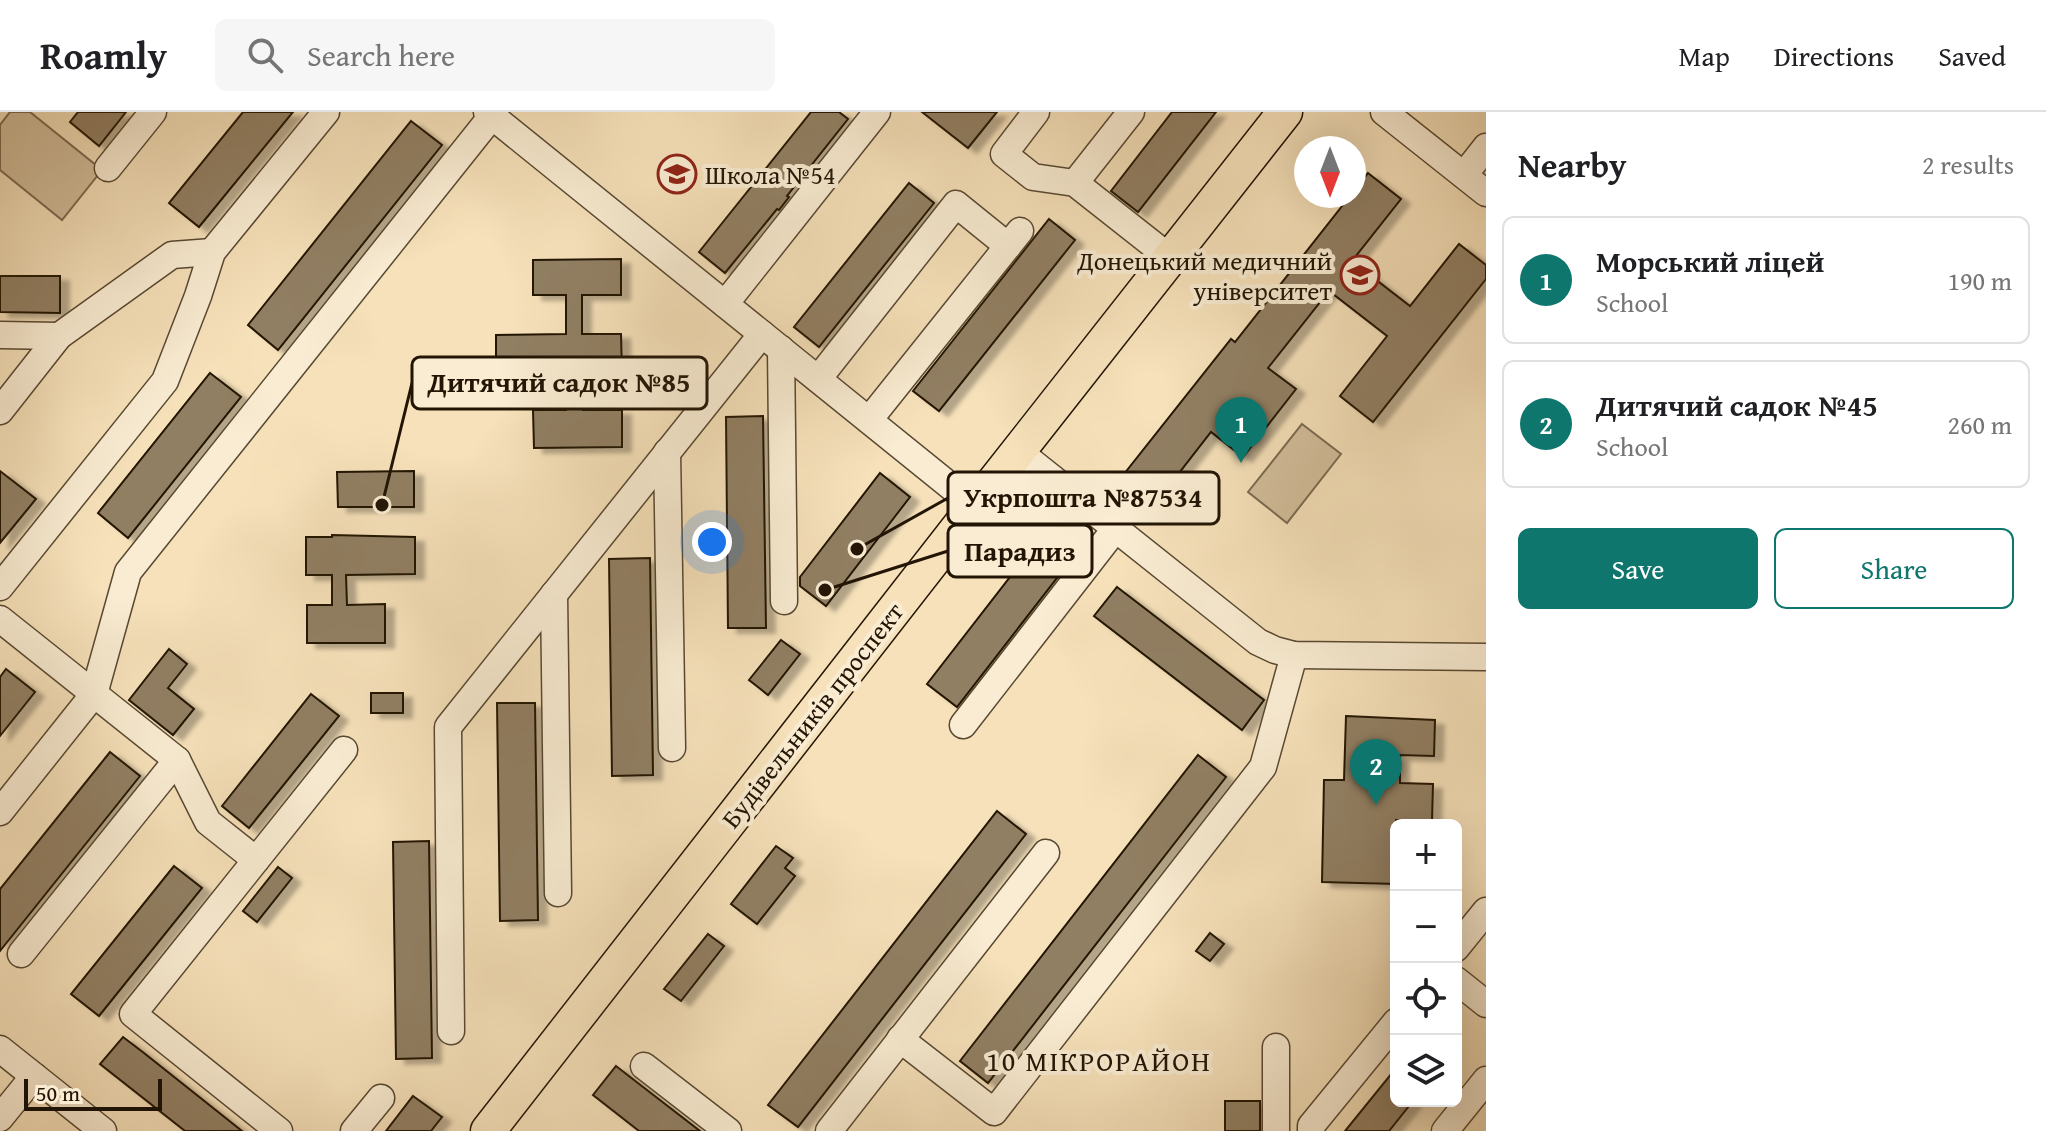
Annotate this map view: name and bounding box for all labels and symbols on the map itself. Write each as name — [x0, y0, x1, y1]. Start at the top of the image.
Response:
north arrow — [1294, 136, 1366, 208]
school or university icon: Школа №54 — [656, 153, 698, 195]
place label: Школа №54 — [705, 155, 836, 194]
place label: Донецький медичний університет — [1076, 241, 1332, 310]
school or university icon: Донецький медичний університет — [1339, 254, 1381, 296]
callout: Дитячий садок №85 — [412, 357, 707, 409]
text: Дитячий садок №85 — [427, 361, 690, 402]
pin: 1 — [1215, 397, 1267, 463]
callout: Укрпошта №87534 — [948, 472, 1219, 524]
text: Укрпошта №87534 — [963, 476, 1203, 517]
your location — [692, 522, 732, 562]
callout: Парадиз — [948, 525, 1092, 577]
text: Парадиз — [964, 530, 1076, 571]
street label: Будівельників проспект — [711, 593, 913, 836]
pin: 2 — [1350, 739, 1402, 805]
district label: 10 МІКРОРАЙОН — [986, 1040, 1212, 1081]
scale bar — [24, 1075, 162, 1111]

